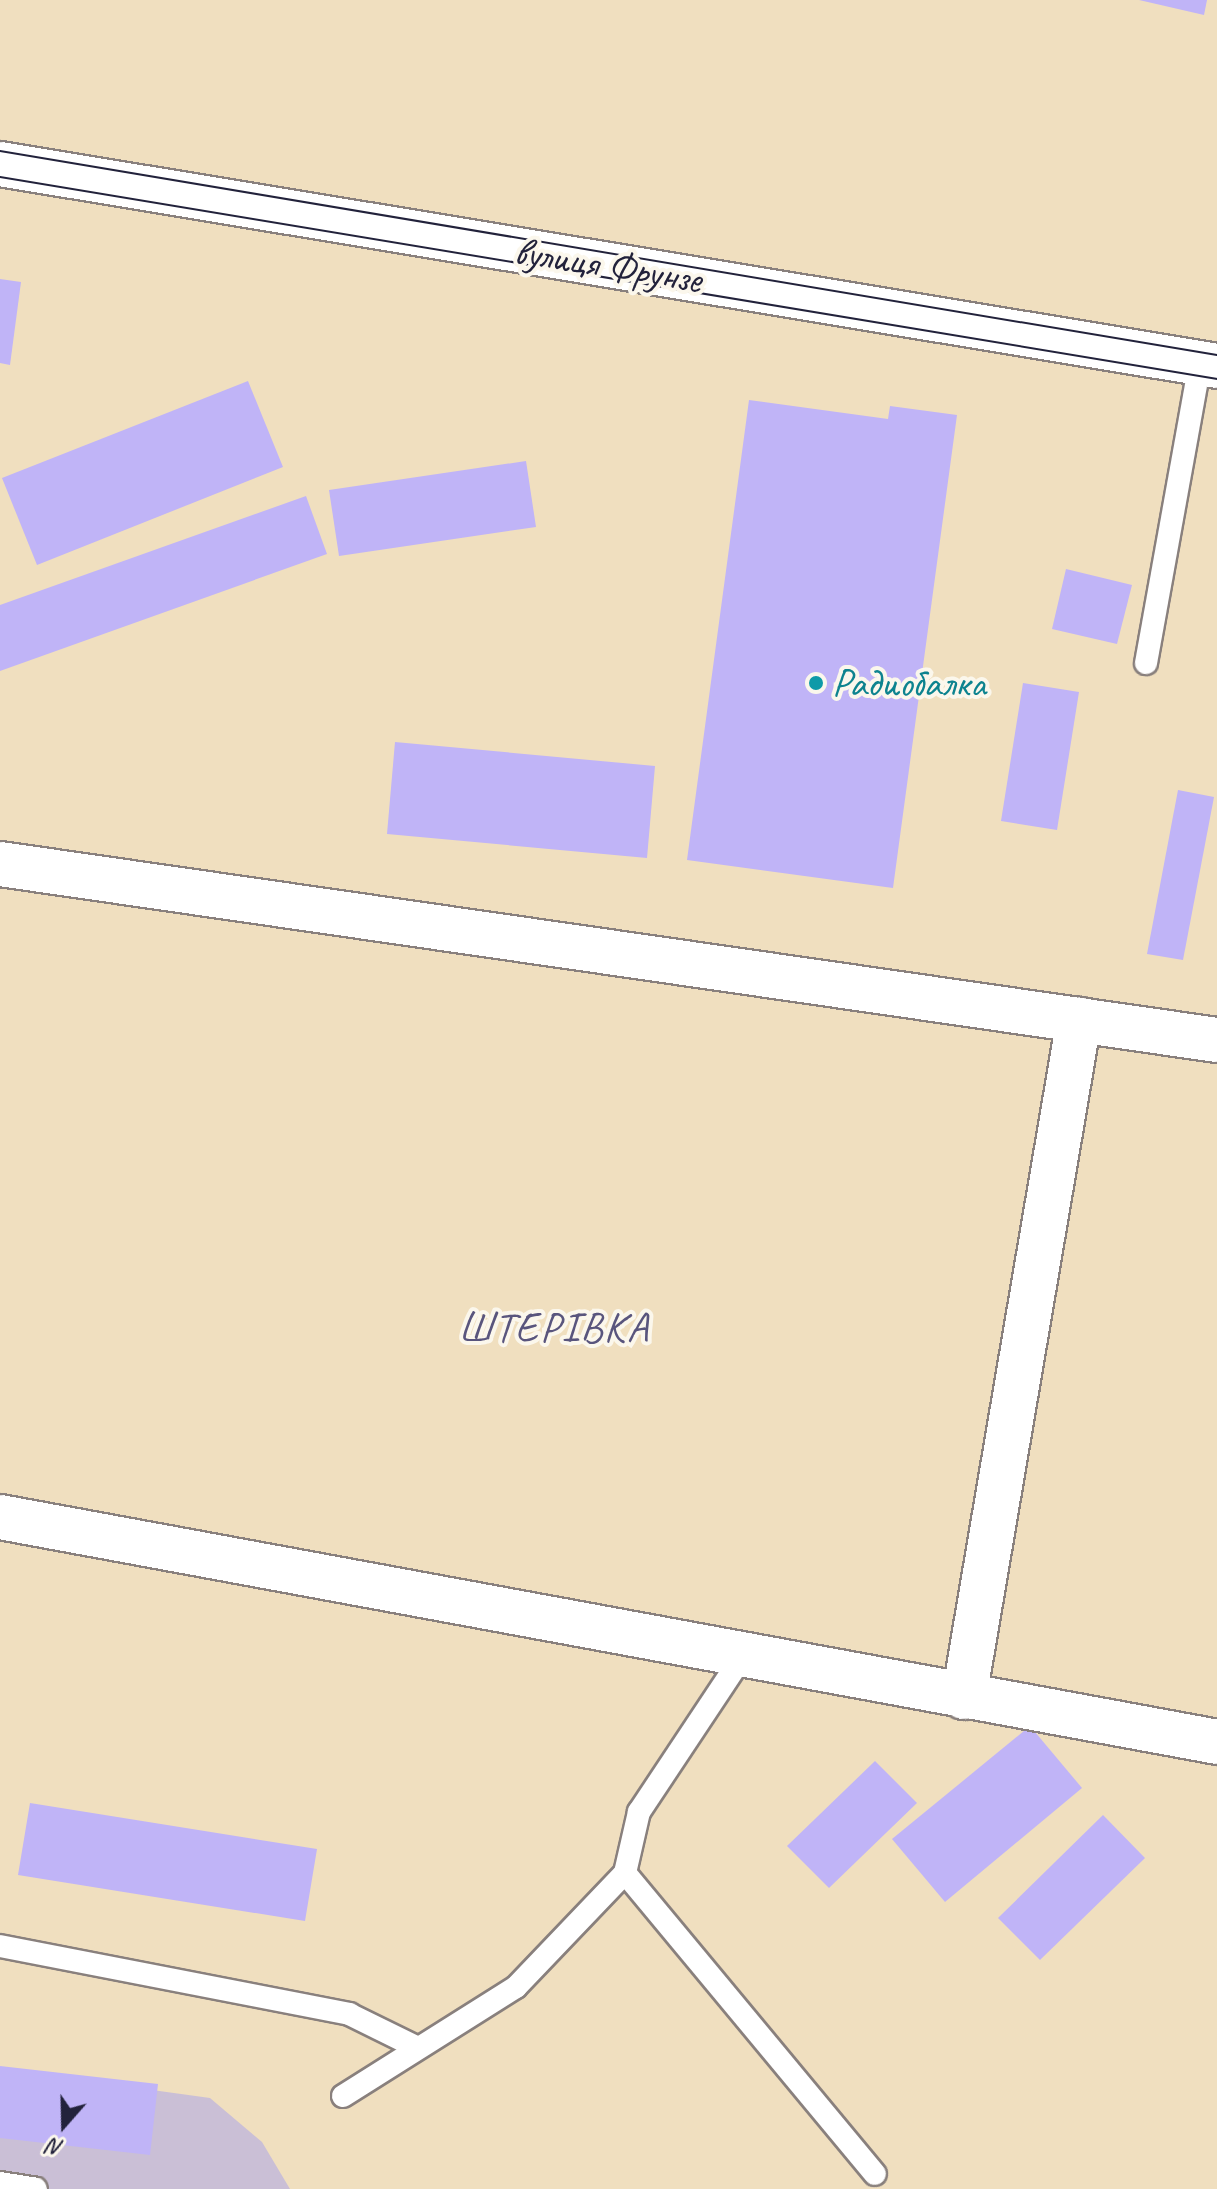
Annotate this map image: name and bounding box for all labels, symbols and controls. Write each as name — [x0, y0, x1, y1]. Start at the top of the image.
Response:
street label: вулиця Фрунзе — [511, 227, 705, 303]
place label: Радиобалка — [832, 659, 986, 707]
marker: Радиобалка — [807, 674, 825, 692]
district label: ШТЕРІВКА — [458, 1303, 650, 1353]
north arrow — [24, 2085, 104, 2165]
text: N — [45, 2132, 67, 2163]

